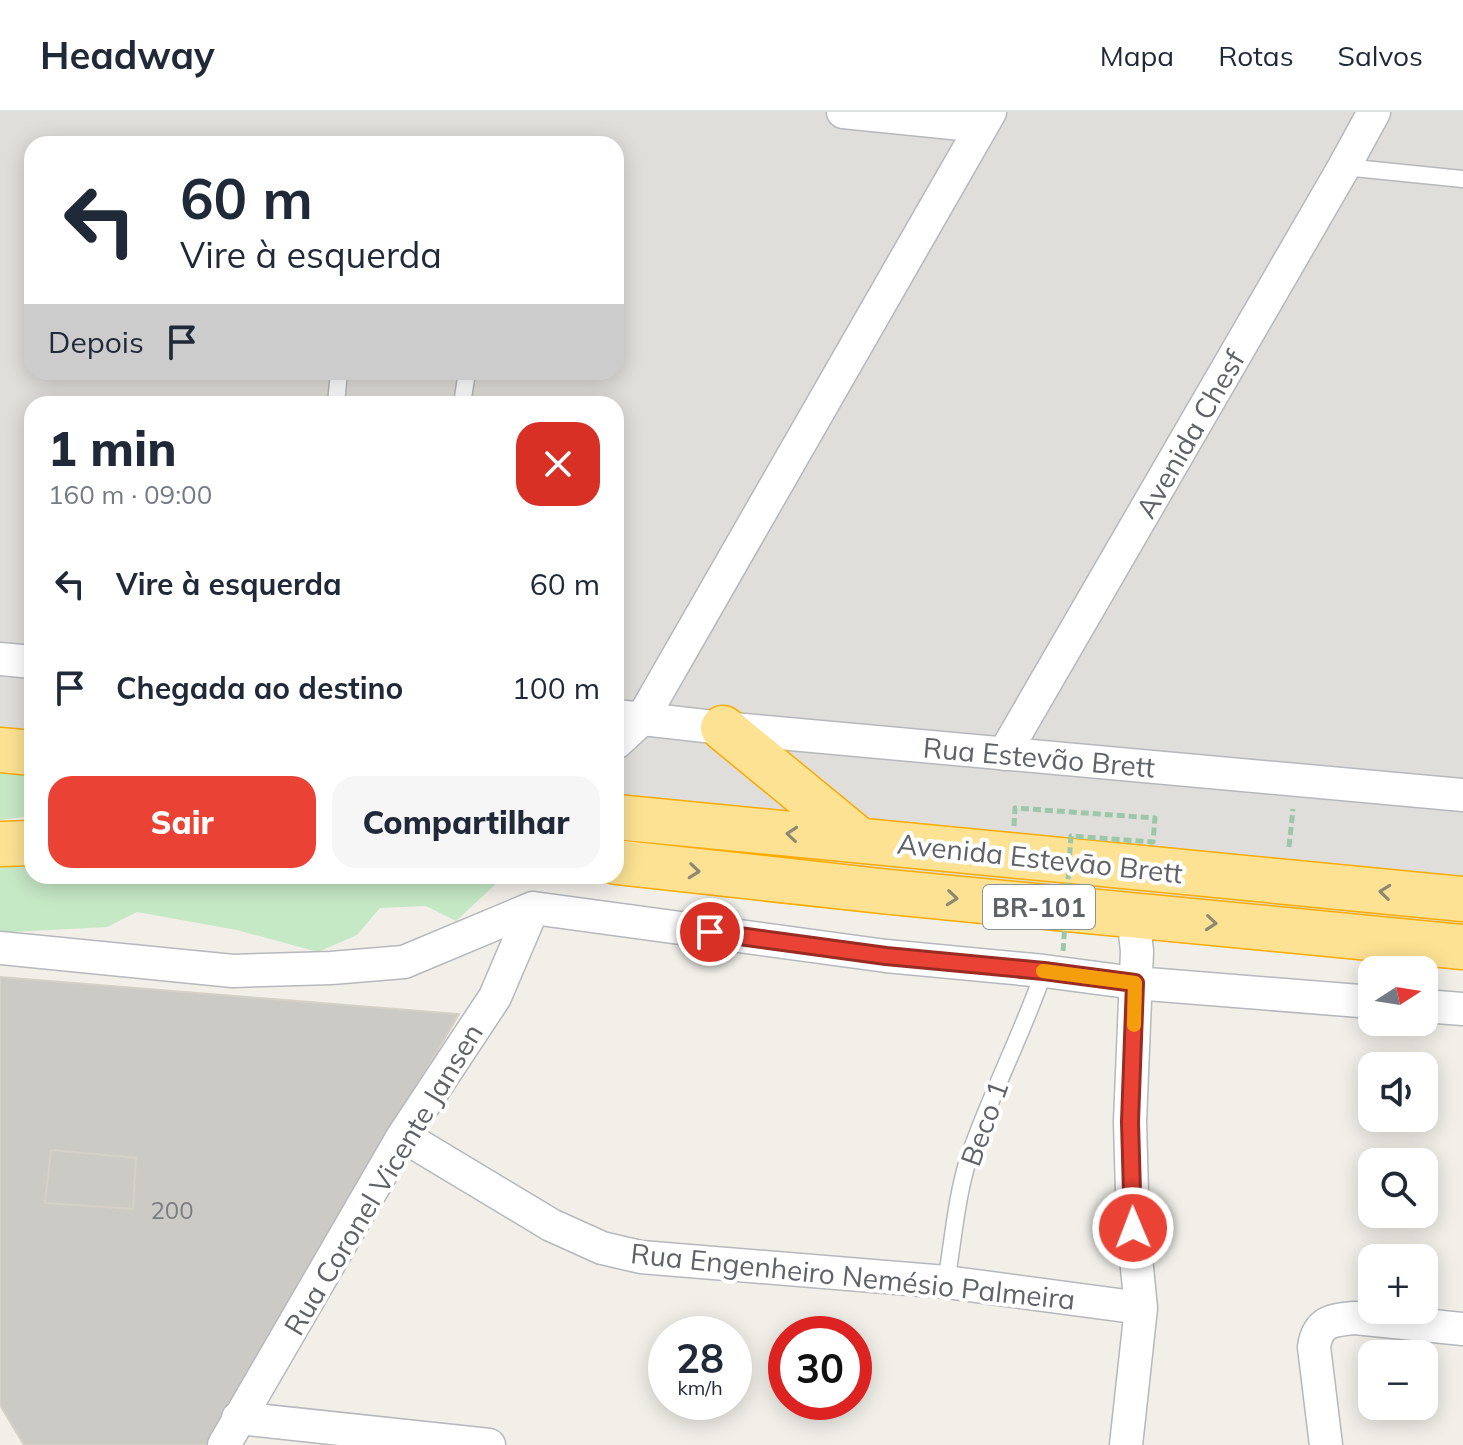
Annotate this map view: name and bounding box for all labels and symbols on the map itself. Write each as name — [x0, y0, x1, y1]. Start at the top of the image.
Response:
street label: Avenida Chesf — [1128, 343, 1252, 524]
street label: Rua Estevão Brett — [922, 729, 1157, 785]
one-way arrow — [785, 825, 798, 842]
street label: Avenida Estevāo Brett — [896, 826, 1185, 890]
one-way arrow — [687, 862, 700, 879]
one-way arrow — [1378, 883, 1391, 900]
road number: BR-101 — [983, 885, 1095, 929]
one-way arrow — [946, 890, 959, 907]
pin — [676, 898, 744, 966]
one-way arrow — [1205, 915, 1218, 932]
north arrow — [1358, 956, 1438, 1036]
street label: Rua Coronel Vicente Jansen — [276, 1017, 490, 1341]
street label: Beco 1 — [953, 1076, 1015, 1170]
position arrow — [1091, 1186, 1175, 1270]
house number: 200 — [150, 1195, 194, 1225]
street label: Rua Engenheiro Nemésio Palmeira — [629, 1235, 1077, 1317]
speed limit sign: 30 — [768, 1316, 872, 1420]

